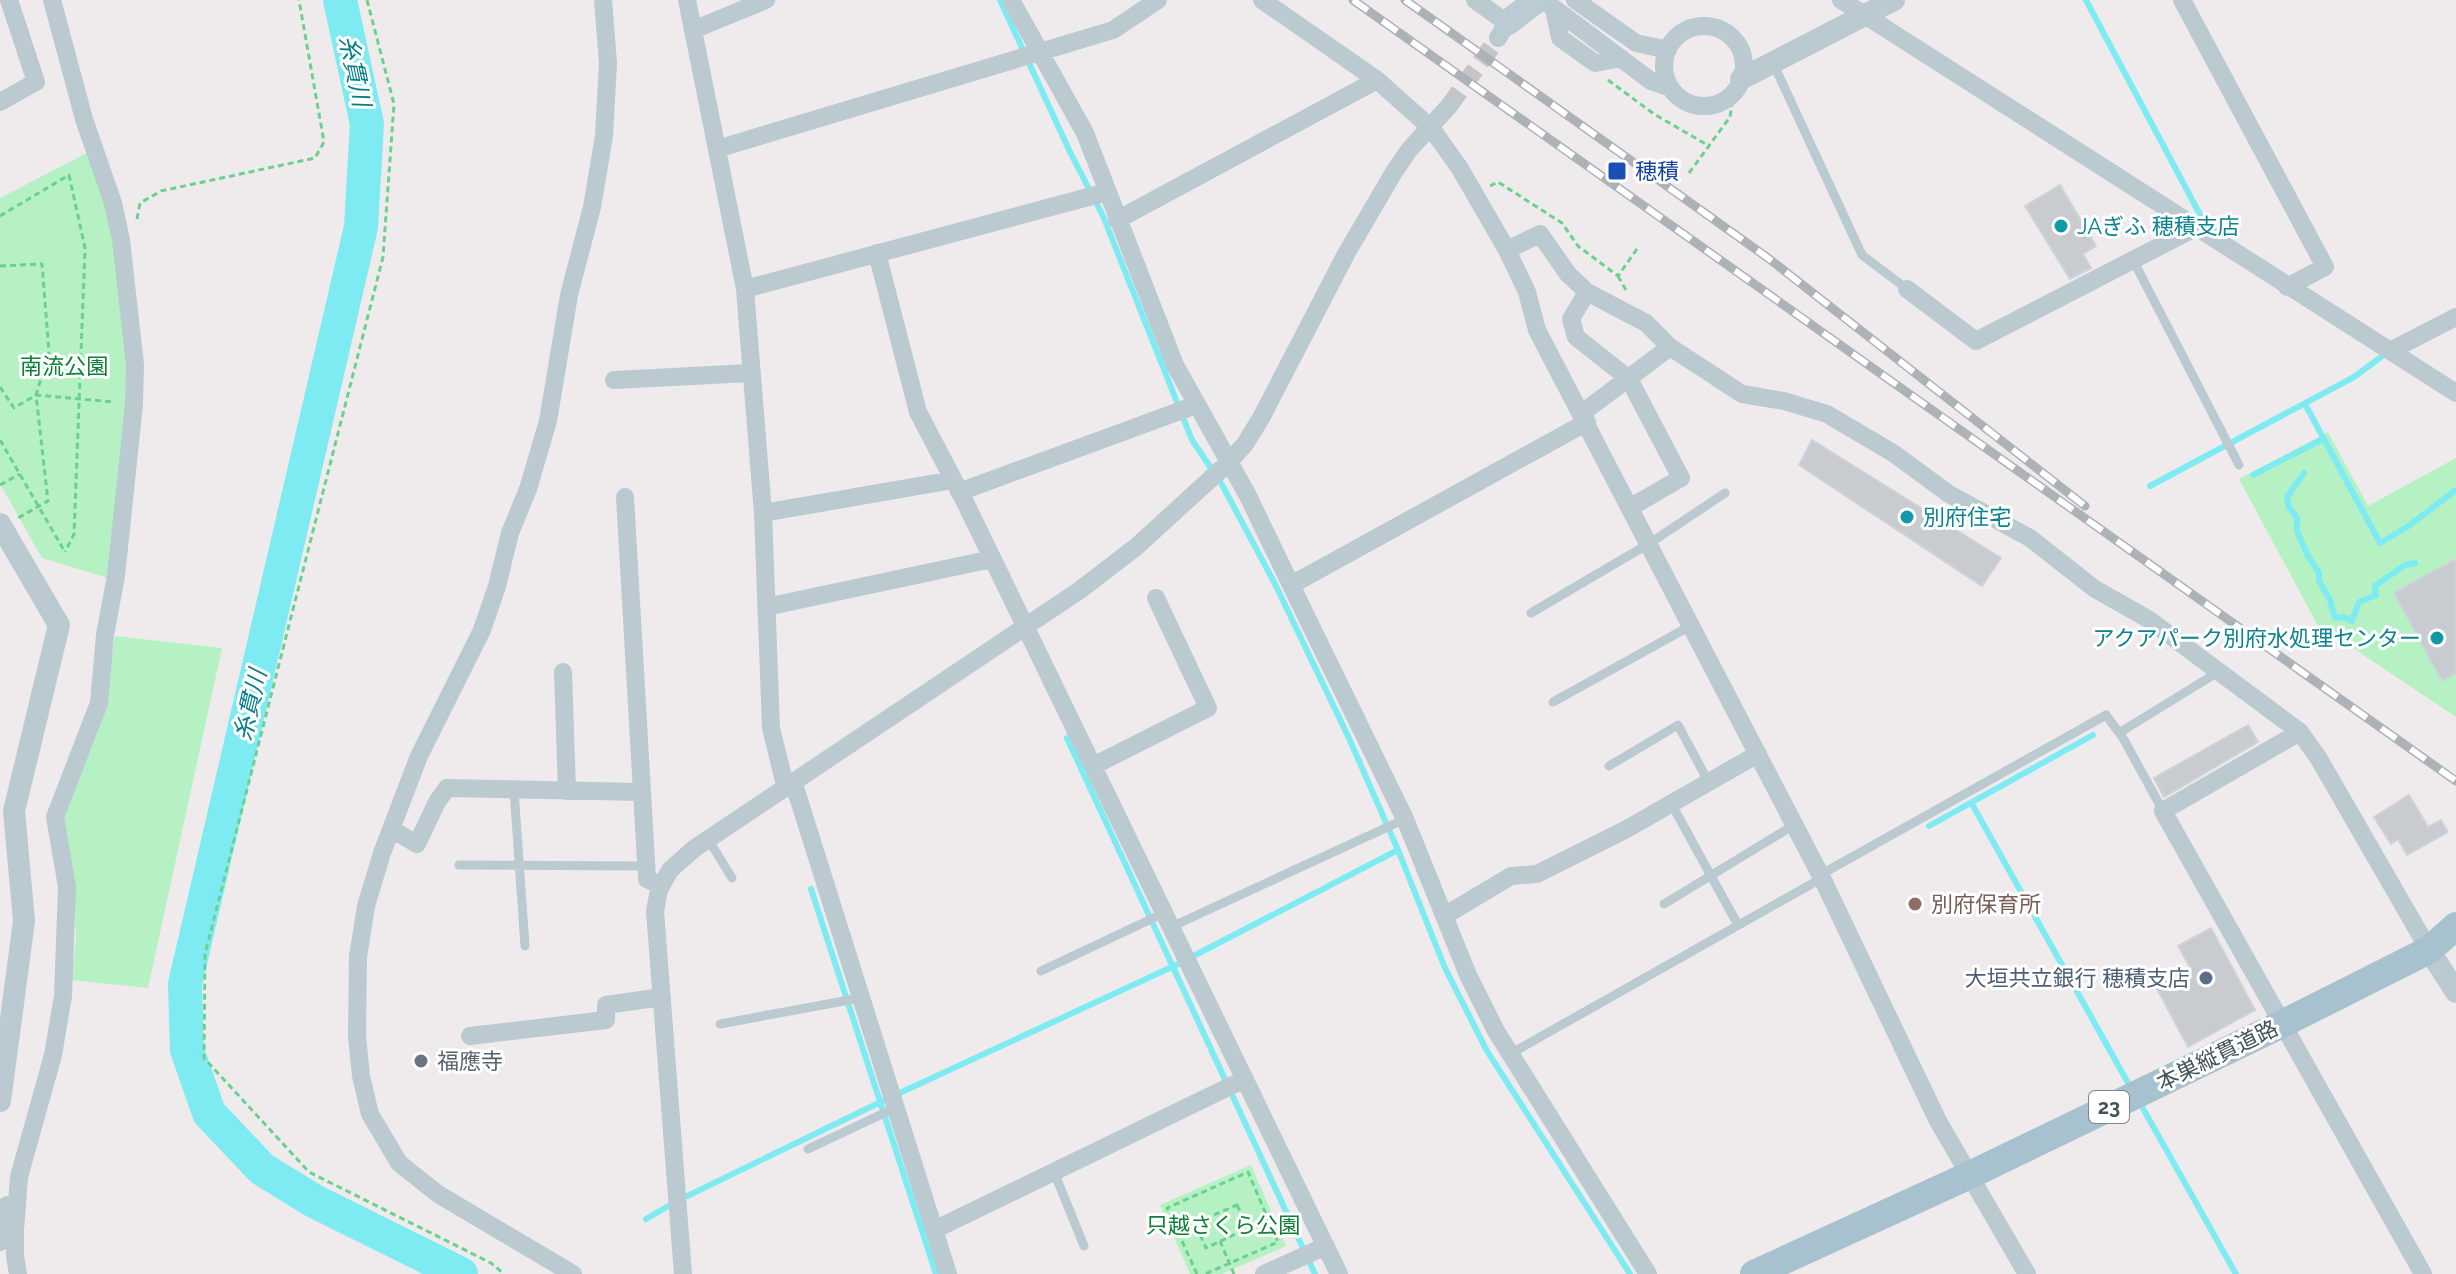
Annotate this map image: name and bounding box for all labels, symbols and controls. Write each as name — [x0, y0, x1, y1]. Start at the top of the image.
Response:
water label: 糸貫川 — [333, 33, 377, 112]
place label: 穂積 — [1635, 158, 1679, 184]
marker: 穂積 — [1606, 160, 1628, 182]
place label: JAぎふ 穂積支店 — [2077, 213, 2240, 239]
marker: JAぎふ 穂積支店 — [2052, 217, 2070, 235]
park label: 南流公園 — [20, 353, 108, 379]
place label: 別府住宅 — [1923, 504, 2011, 530]
marker: 別府住宅 — [1898, 508, 1916, 526]
place label: アクアパーク別府水処理センター — [2093, 625, 2421, 651]
marker: アクアパーク別府水処理センター — [2428, 629, 2446, 647]
water label: 糸貫川 — [228, 664, 273, 743]
place label: 別府保育所 — [1931, 891, 2041, 917]
marker: 別府保育所 — [1906, 895, 1924, 913]
place label: 大垣共立銀行 穂積支店 — [1964, 965, 2190, 991]
marker: 大垣共立銀行 穂積支店 — [2197, 969, 2215, 987]
street label: 本巣縦貫道路 — [2152, 1014, 2282, 1096]
place label: 福應寺 — [437, 1048, 503, 1074]
marker: 福應寺 — [412, 1052, 430, 1070]
road number: 23 — [2089, 1091, 2129, 1123]
park label: 只越さくら公園 — [1146, 1212, 1300, 1238]

